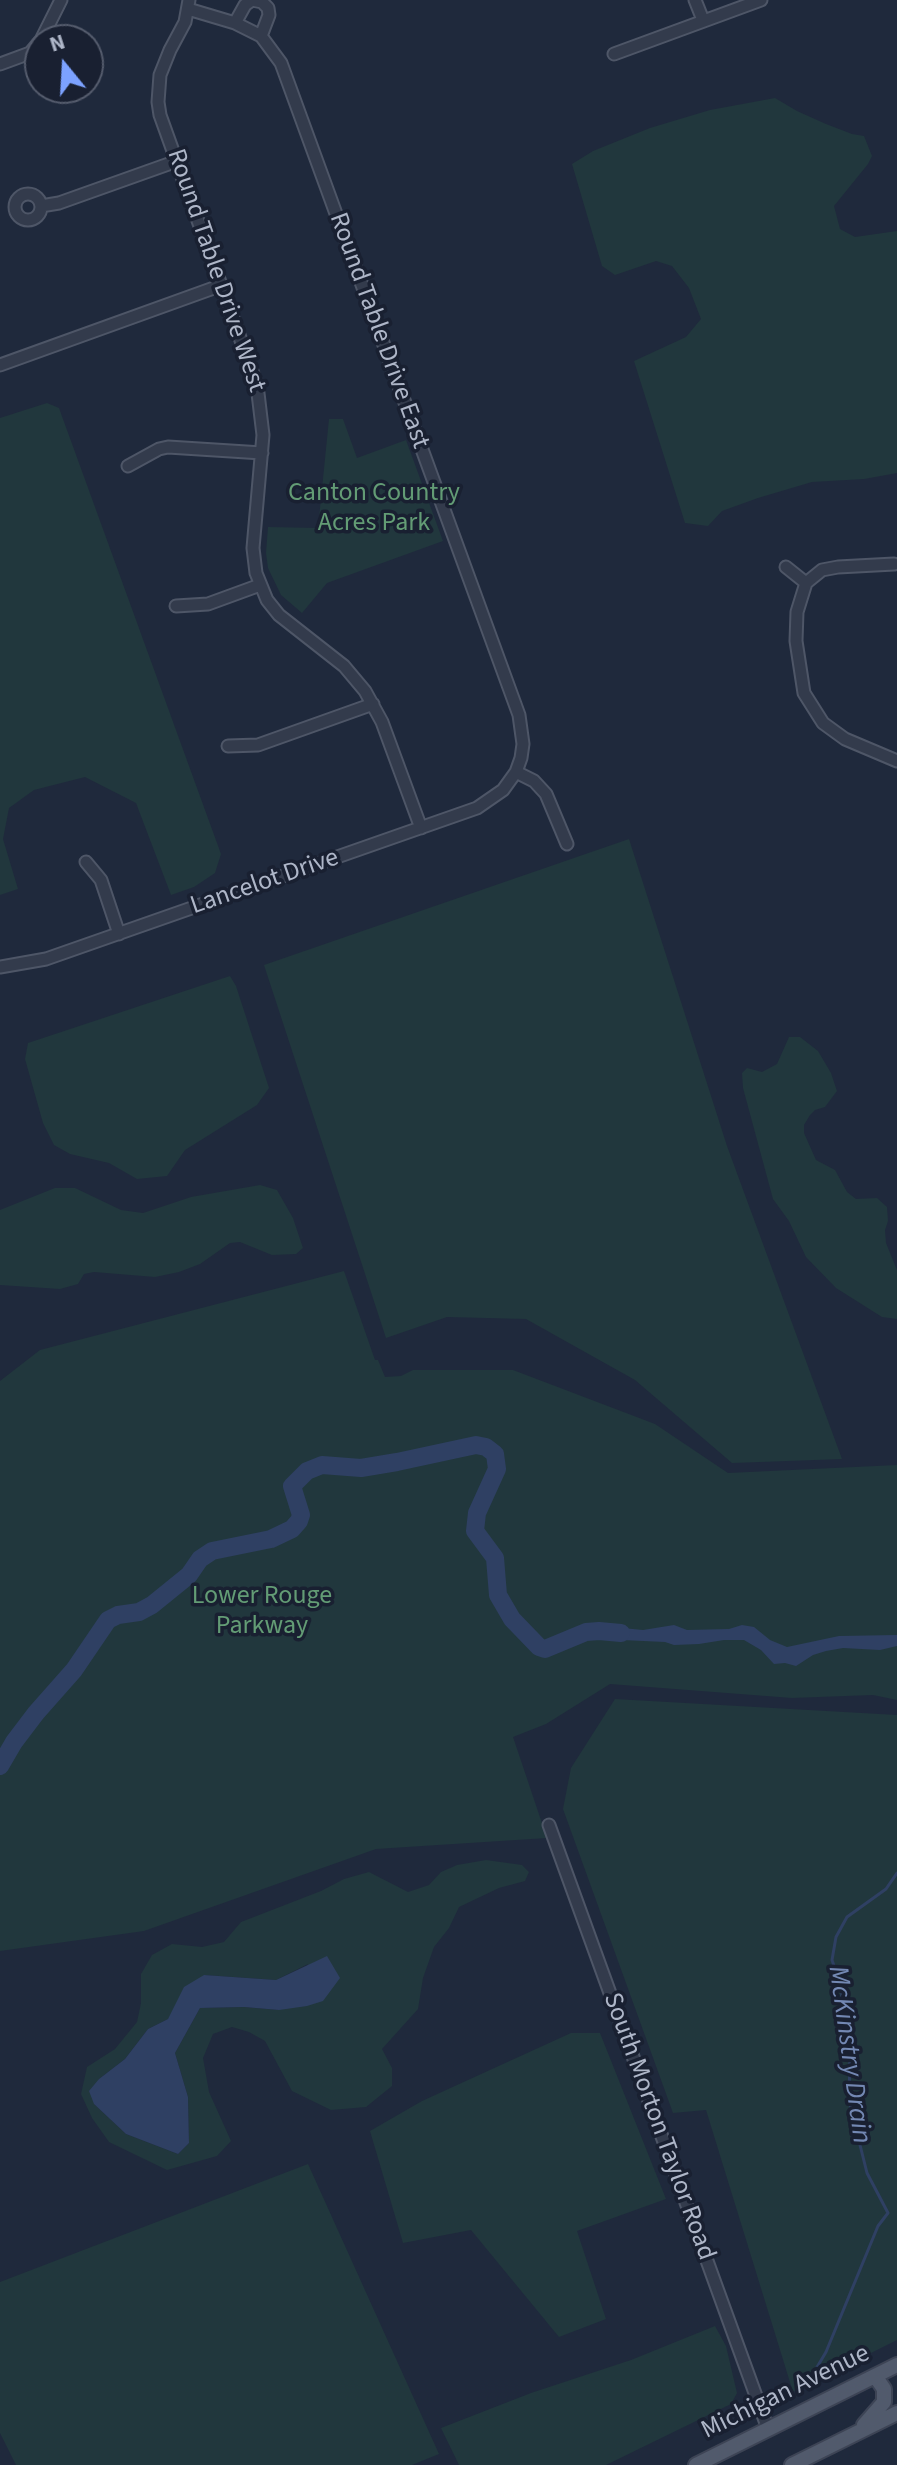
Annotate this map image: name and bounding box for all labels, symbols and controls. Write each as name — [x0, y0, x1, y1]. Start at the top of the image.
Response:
north arrow — [24, 24, 104, 104]
text: N — [45, 26, 69, 61]
street label: Round Table Drive West — [159, 145, 271, 397]
street label: Round Table Drive East — [321, 209, 435, 453]
park label: Canton Country Acres Park — [288, 478, 460, 540]
street label: Lancelot Drive — [187, 843, 343, 923]
park label: Lower Rouge Parkway — [192, 1581, 332, 1642]
water label: McKinstry Drain — [819, 1964, 877, 2146]
street label: South Morton Taylor Road — [595, 1989, 721, 2265]
street label: Michigan Avenue — [697, 2339, 875, 2447]

